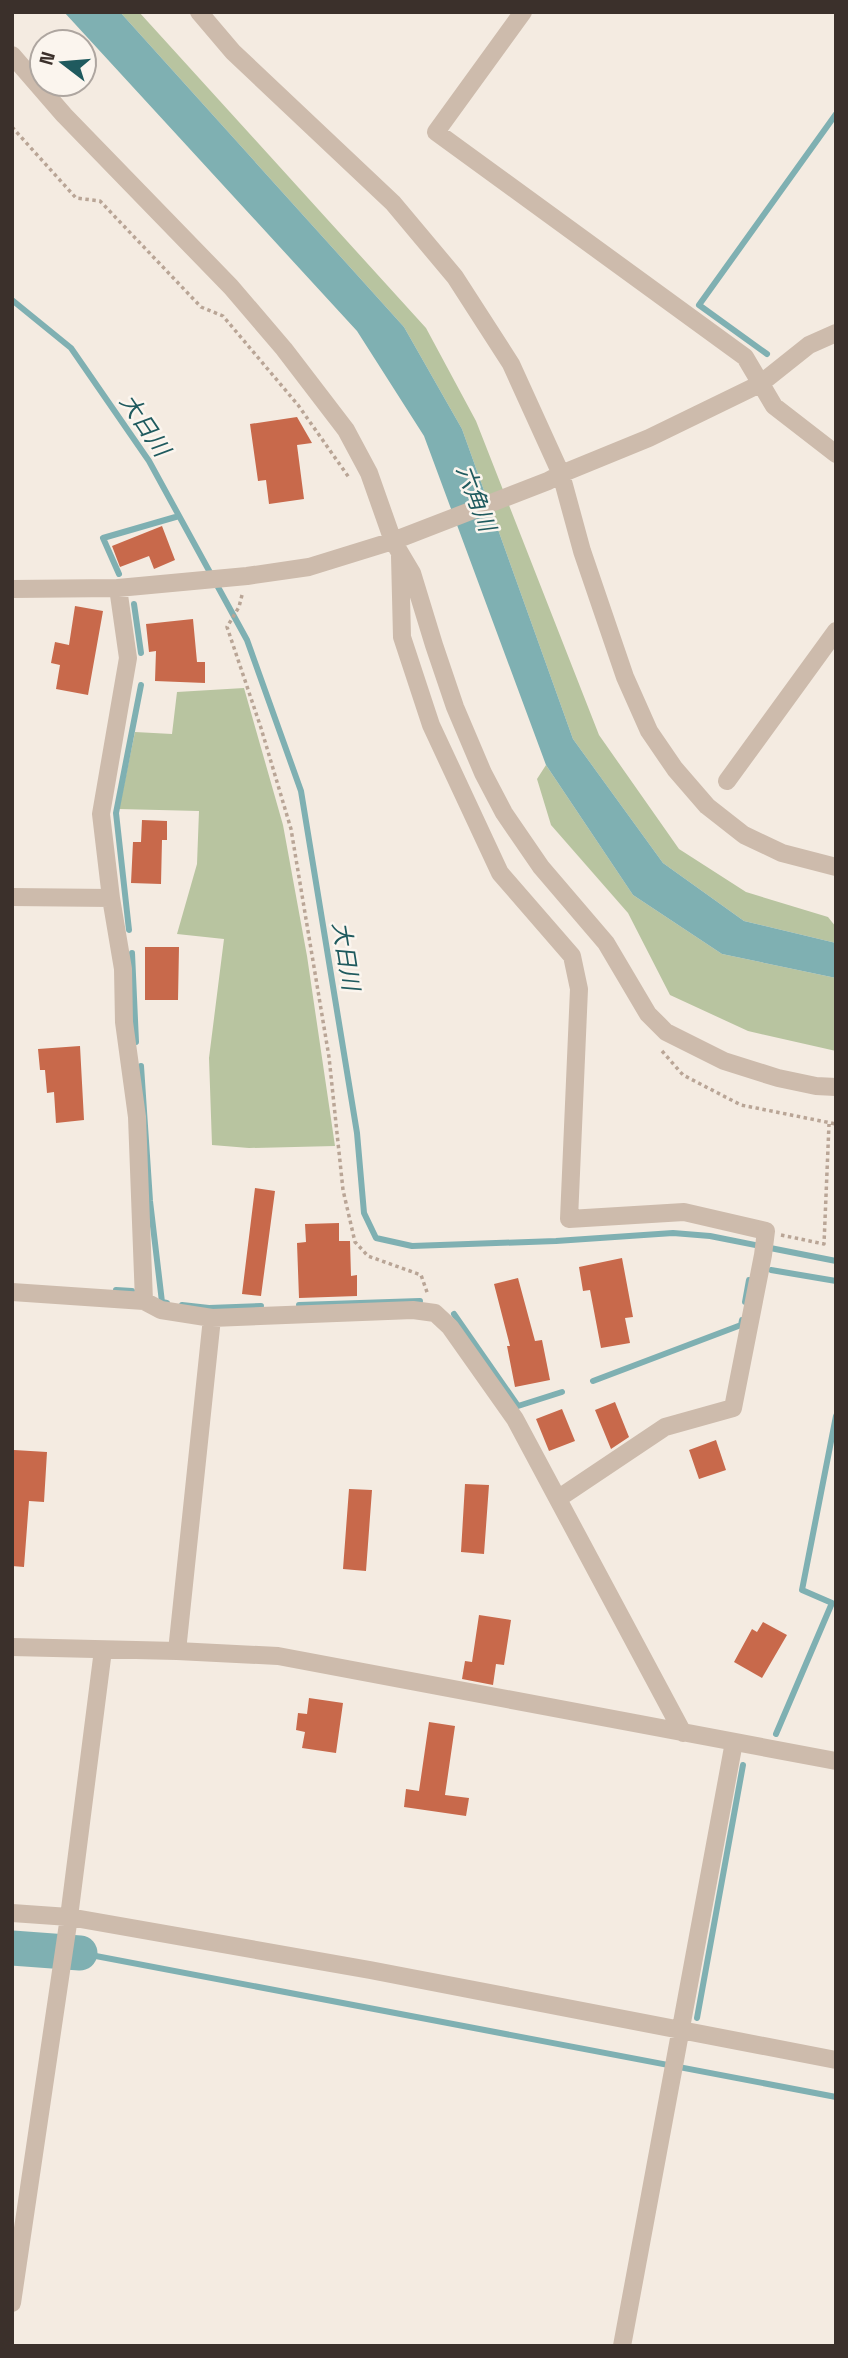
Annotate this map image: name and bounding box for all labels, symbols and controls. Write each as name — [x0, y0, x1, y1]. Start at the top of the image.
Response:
north arrow — [28, 28, 98, 98]
text: N — [33, 49, 61, 68]
water label: 大日川 — [113, 388, 178, 464]
water label: 六角川 — [450, 460, 503, 538]
water label: 大日川 — [326, 920, 367, 995]

